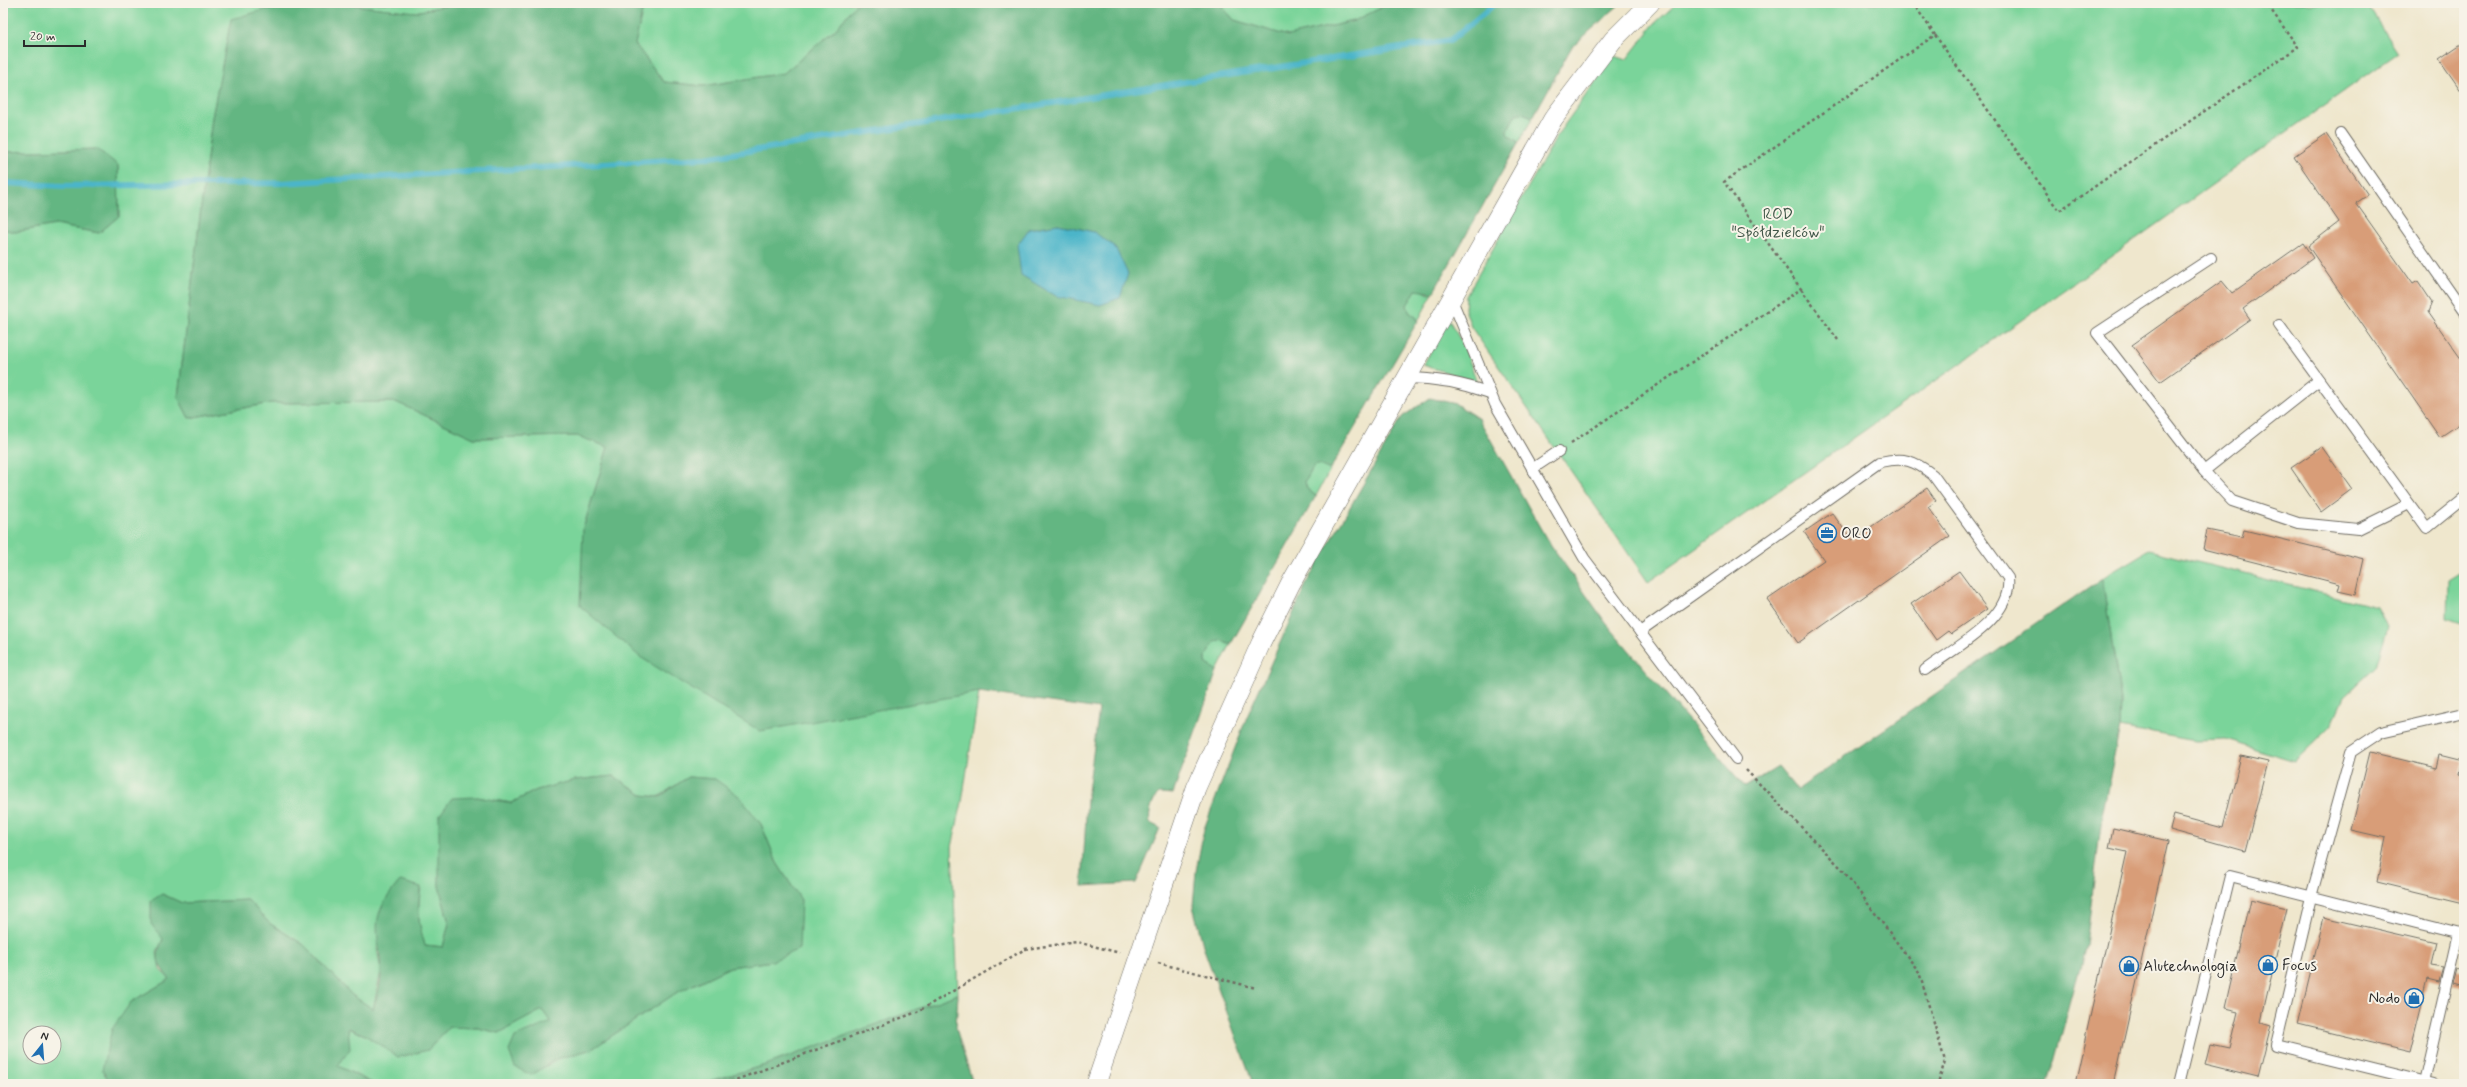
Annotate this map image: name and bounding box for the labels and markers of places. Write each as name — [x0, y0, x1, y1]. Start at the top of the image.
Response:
office icon: ORO — [1816, 522, 1838, 544]
place label: ORO — [1841, 523, 1872, 544]
shop icon: Focus — [2257, 954, 2279, 976]
shop icon: Alutechnologia — [2118, 955, 2140, 977]
place label: Focus — [2282, 955, 2317, 976]
place label: Alutechnologia — [2143, 956, 2238, 978]
shop icon: Nodo — [2403, 987, 2425, 1009]
place label: Nodo — [2368, 988, 2400, 1009]

